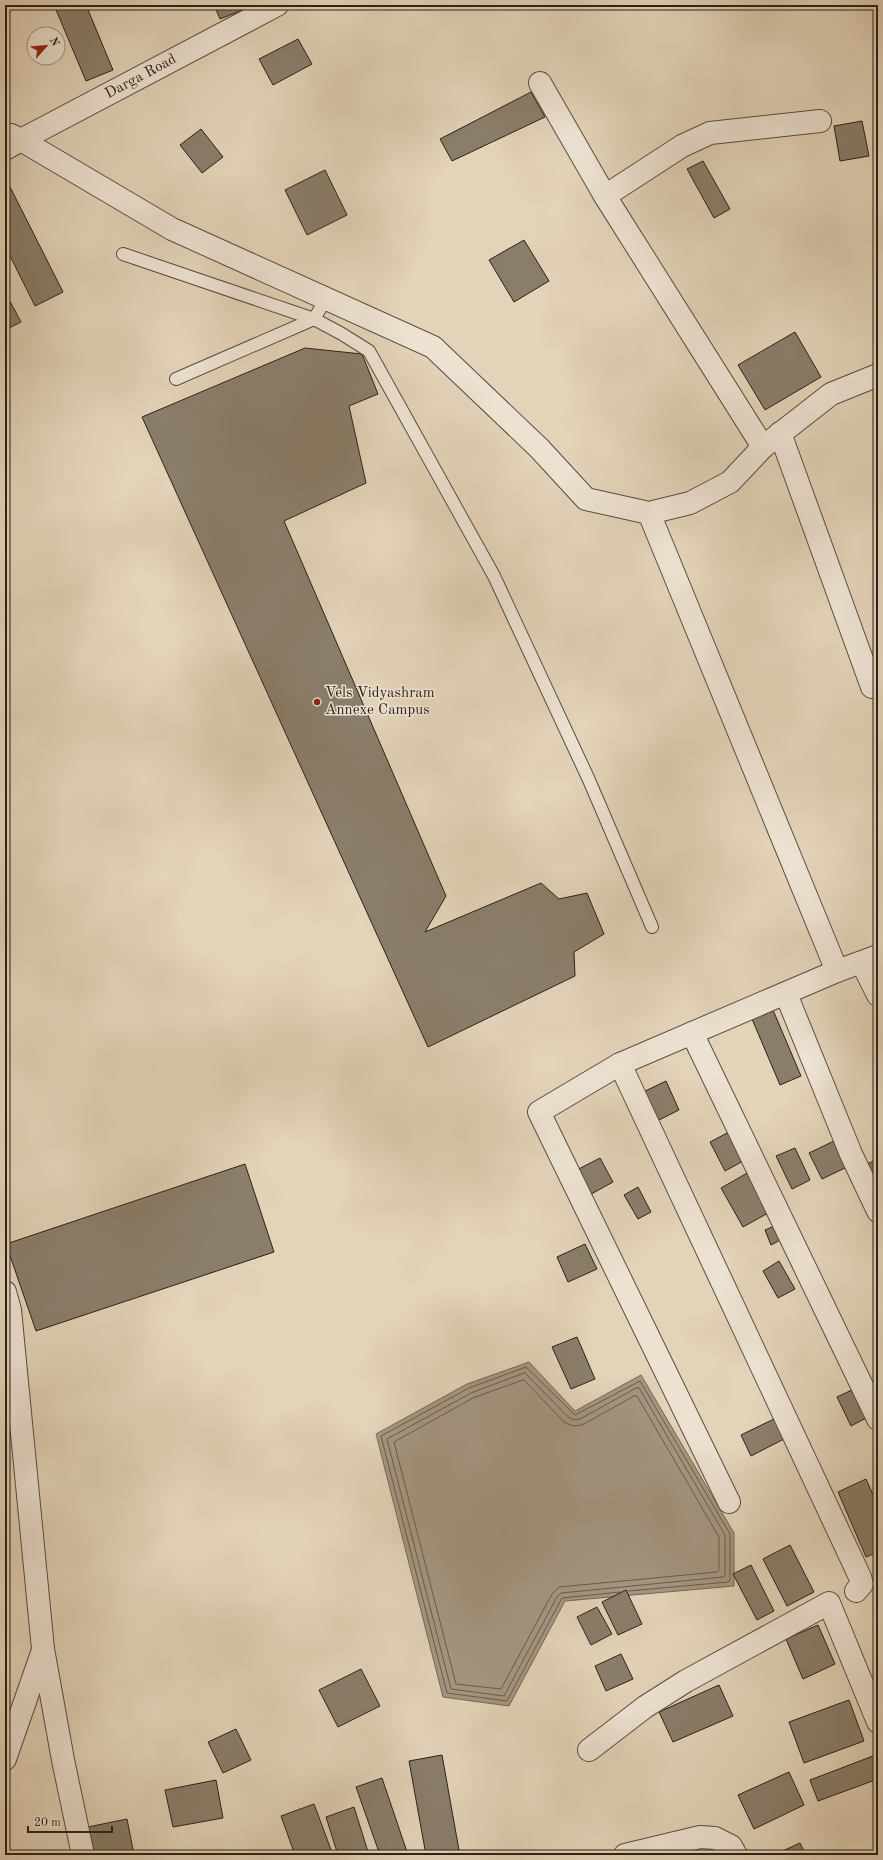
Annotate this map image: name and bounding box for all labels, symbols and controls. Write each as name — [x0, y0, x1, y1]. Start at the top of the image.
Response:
north arrow — [26, 26, 66, 66]
text: N — [47, 36, 61, 49]
street label: Darga Road — [103, 52, 179, 102]
place label: Vels Vidyashram Annexe Campus — [325, 686, 435, 718]
marker: Vels Vidyashram Annexe Campus — [312, 697, 322, 707]
scale bar — [28, 1808, 112, 1834]
text: 20 m — [34, 1817, 61, 1829]

